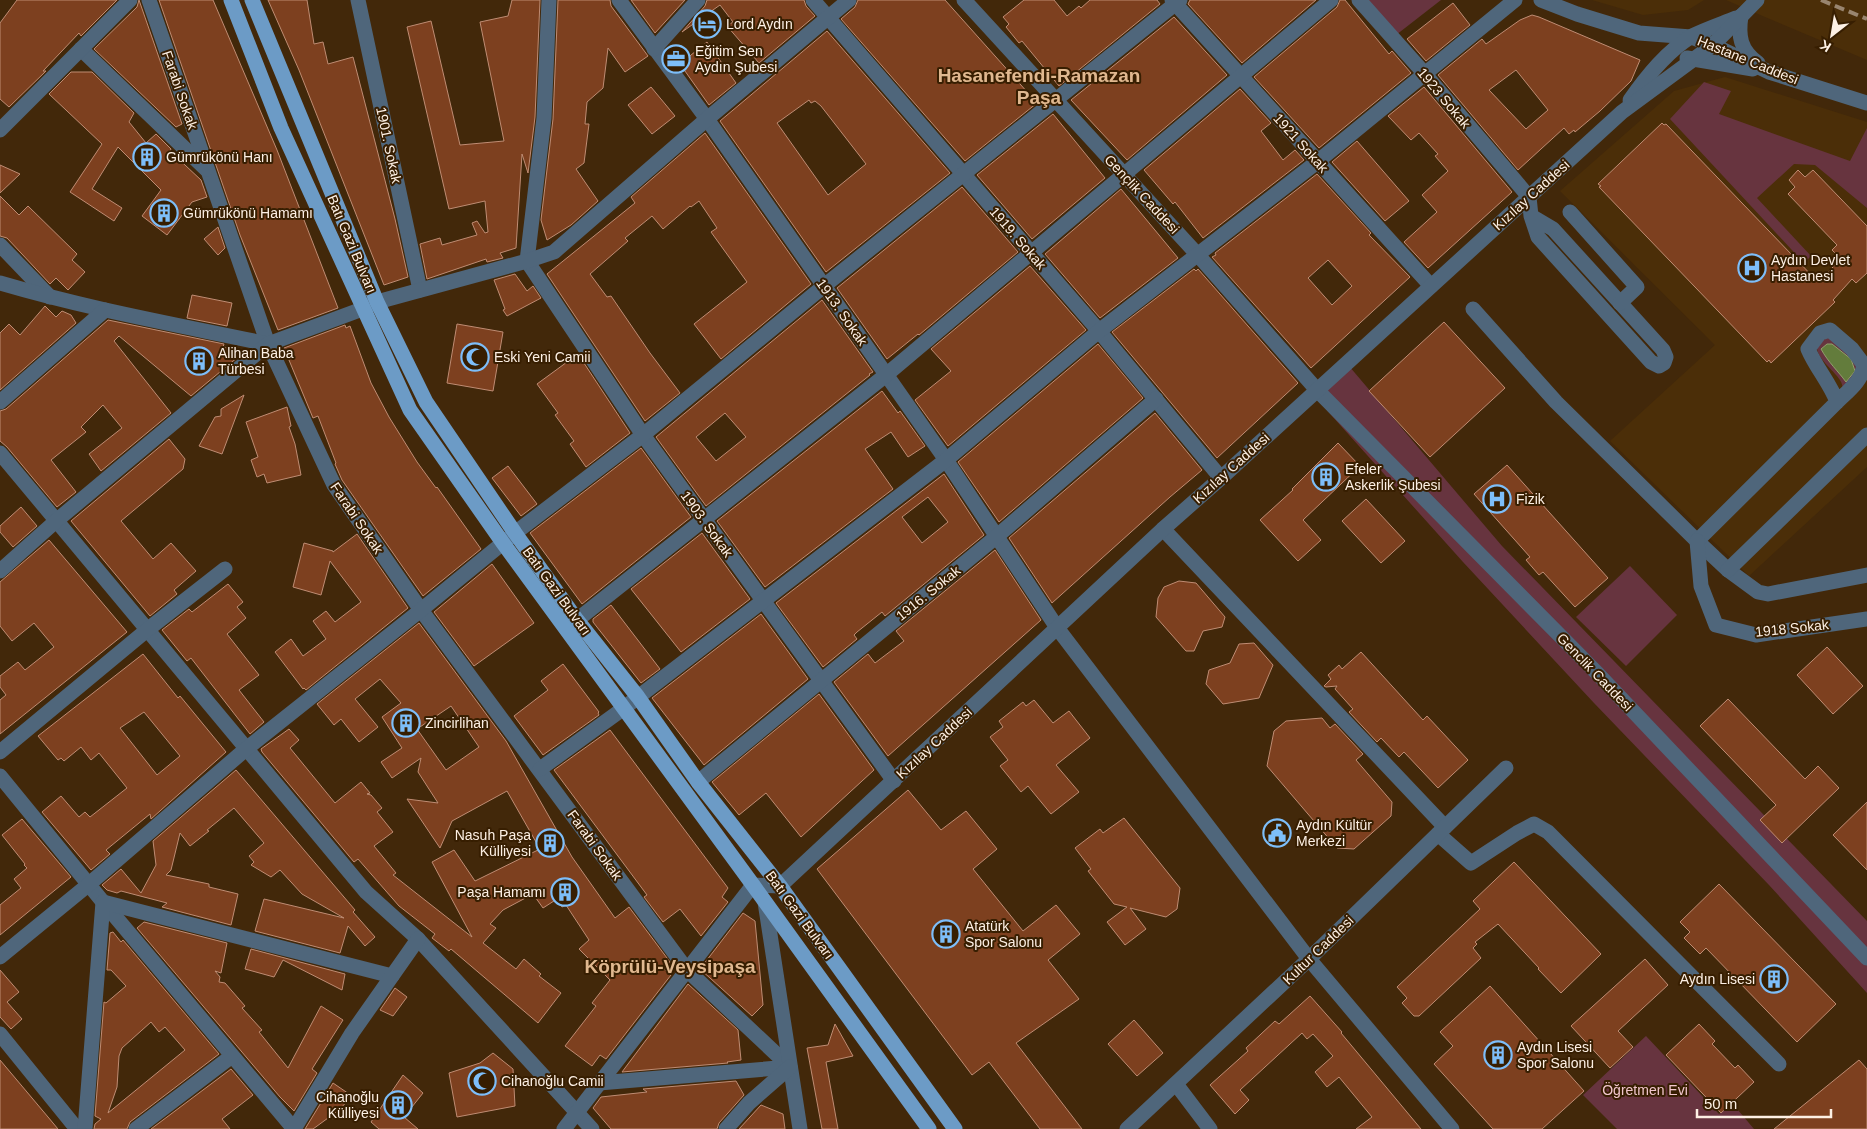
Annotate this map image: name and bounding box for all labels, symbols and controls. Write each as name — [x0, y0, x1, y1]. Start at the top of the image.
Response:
hotel icon: Lord Aydın — [692, 9, 722, 39]
north arrow — [1807, 10, 1857, 60]
place label: Lord Aydın — [726, 16, 793, 32]
street label: Hastane Caddesi — [1695, 32, 1801, 88]
text: K — [1817, 37, 1834, 56]
place label: Eğitim Sen Aydın Şubesi — [695, 43, 777, 75]
office icon: Eğitim Sen Aydın Şubesi — [661, 44, 691, 74]
street label: Farabi Sokak — [159, 48, 201, 133]
district label: Hasanefendi-Ramazan Paşa — [938, 65, 1140, 108]
street label: 1923 Sokak — [1414, 65, 1475, 132]
street label: 1901. Sokak — [373, 105, 405, 186]
street label: 1921 Sokak — [1270, 110, 1332, 177]
building icon: Gümrükönü Hanı — [132, 142, 162, 172]
place label: Gümrükönü Hanı — [166, 149, 273, 165]
street label: Gençlik Caddesi — [1101, 151, 1183, 237]
street label: Kızılay Caddesi — [1489, 157, 1573, 233]
street label: Batı Gazi Bulvarı — [324, 193, 380, 295]
building icon: Gümrükönü Hamamı — [149, 198, 179, 228]
street label: 1919. Sokak — [986, 203, 1050, 273]
place label: Gümrükönü Hamamı — [183, 205, 313, 221]
place label: Aydın Devlet Hastanesi — [1771, 252, 1850, 284]
hospital icon: Aydın Devlet Hastanesi — [1737, 253, 1767, 283]
street label: 1913. Sokak — [813, 276, 871, 349]
mosque icon: Eski Yeni Camii — [460, 342, 490, 372]
place label: Alihan Baba Türbesi — [218, 345, 294, 377]
building icon: Alihan Baba Türbesi — [184, 346, 214, 376]
place label: Eski Yeni Camii — [494, 349, 591, 365]
street label: Kızılay Caddesi — [1189, 430, 1273, 506]
place label: Efeler Askerlik Şubesi — [1345, 461, 1441, 493]
building icon: Efeler Askerlik Şubesi — [1311, 462, 1341, 492]
street label: Farabi Sokak — [327, 479, 387, 557]
hospital icon: Fizik — [1482, 484, 1512, 514]
street label: 1903. Sokak — [678, 488, 737, 561]
place label: Fizik — [1516, 491, 1546, 507]
street label: Batı Gazi Bulvarı — [520, 544, 594, 638]
street label: 1916. Sokak — [893, 562, 964, 624]
street label: 1918 Sokak — [1754, 616, 1831, 640]
street label: Genclik Caddesi — [1554, 630, 1636, 714]
street label: Kızılay Caddesi — [893, 704, 975, 782]
building icon: Zincirlihan — [391, 708, 421, 738]
place label: Zincirlihan — [425, 715, 489, 731]
street label: Farabi Sokak — [564, 807, 626, 884]
place label: Aydın Kültür Merkezi — [1296, 817, 1372, 849]
public building icon: Aydın Kültür Merkezi — [1262, 818, 1292, 848]
place label: Nasuh Paşa Külliyesi — [455, 827, 531, 859]
building icon: Nasuh Paşa Külliyesi — [535, 828, 565, 858]
street label: Batı Gazi Bulvarı — [763, 868, 837, 962]
building icon: Paşa Hamamı — [550, 877, 580, 907]
place label: Paşa Hamamı — [457, 884, 546, 900]
street label: Kultur Caddesi — [1279, 912, 1357, 988]
place label: Atatürk Spor Salonu — [965, 918, 1042, 950]
building icon: Atatürk Spor Salonu — [931, 919, 961, 949]
district label: Köprülü-Veysipaşa — [584, 956, 756, 977]
building icon: Aydın Lisesi — [1759, 964, 1789, 994]
place label: Aydın Lisesi — [1680, 971, 1755, 987]
place label: Aydın Lisesi Spor Salonu — [1517, 1039, 1594, 1071]
building icon: Aydın Lisesi Spor Salonu — [1483, 1040, 1513, 1070]
mosque icon: Cihanoğlu Camii — [467, 1066, 497, 1096]
place label: Cihanoğlu Camii — [501, 1073, 604, 1089]
park label: Öğretmen Evi — [1602, 1081, 1688, 1098]
scale bar — [1697, 1086, 1831, 1118]
place label: Cihanoğlu Külliyesi — [316, 1089, 379, 1121]
building icon: Cihanoğlu Külliyesi — [383, 1090, 413, 1120]
text: 50 m — [1704, 1095, 1737, 1112]

